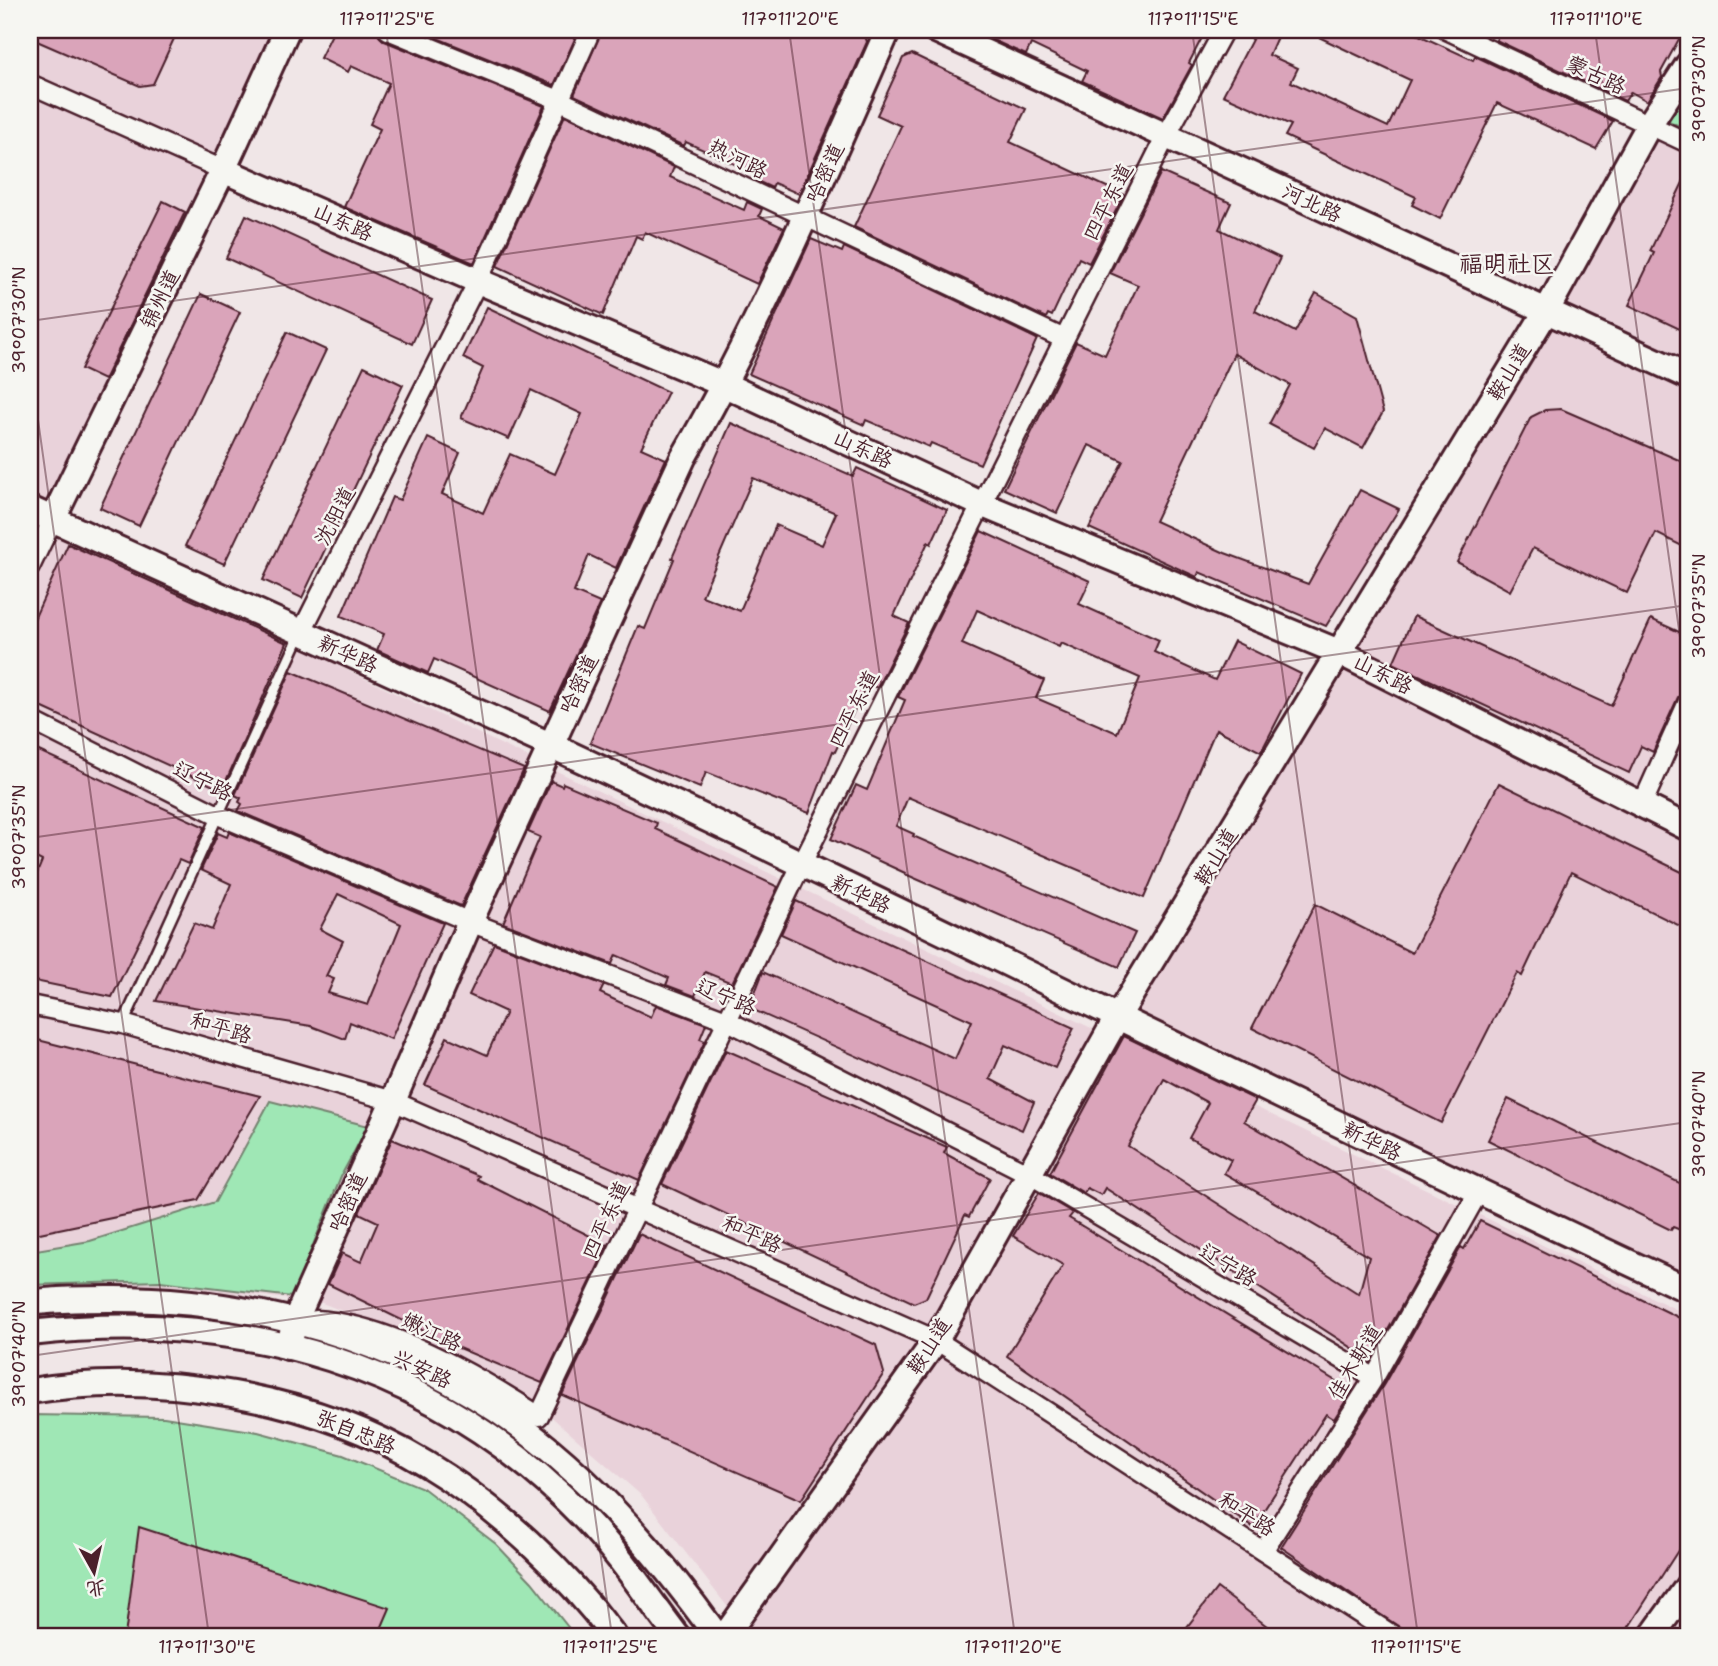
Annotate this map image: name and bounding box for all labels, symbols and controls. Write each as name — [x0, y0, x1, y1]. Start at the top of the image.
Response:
text: 117°11'25"E — [339, 7, 435, 31]
text: 117°11'20"E — [741, 7, 839, 31]
text: 117°11'15"E — [1147, 7, 1239, 31]
text: 117°11'10"E — [1550, 7, 1642, 31]
text: 39°07'30"N — [1687, 35, 1711, 143]
street label: 蒙古路 — [1562, 49, 1630, 101]
street label: 热河路 — [704, 133, 772, 185]
street label: 哈密道 — [799, 139, 851, 207]
street label: 四平东道 — [1076, 158, 1140, 246]
street label: 河北路 — [1278, 177, 1346, 229]
street label: 山东路 — [309, 196, 377, 248]
district label: 福明社区 — [1459, 248, 1555, 280]
street label: 锦州道 — [134, 265, 186, 333]
text: 39°07'30"N — [7, 266, 31, 374]
street label: 鞍山道 — [1481, 338, 1537, 406]
street label: 山东路 — [829, 423, 897, 475]
street label: 沈阳道 — [308, 482, 362, 550]
text: 39°07'35"N — [1687, 553, 1711, 659]
street label: 新华路 — [314, 628, 382, 680]
street label: 山东路 — [1349, 647, 1417, 701]
street label: 哈密道 — [553, 650, 605, 718]
street label: 四平东道 — [822, 665, 886, 753]
street label: 辽宁路 — [169, 755, 237, 807]
text: 39°07'35"N — [7, 784, 31, 890]
street label: 鞍山道 — [1188, 823, 1244, 891]
street label: 新华路 — [827, 868, 895, 920]
street label: 辽宁路 — [692, 972, 760, 1022]
street label: 和平路 — [187, 1006, 255, 1050]
text: 39°07'40"N — [1687, 1070, 1711, 1178]
street label: 新华路 — [1338, 1115, 1406, 1167]
street label: 哈密道 — [322, 1168, 374, 1236]
street label: 四平东道 — [576, 1176, 636, 1264]
street label: 和平路 — [718, 1208, 786, 1260]
street label: 辽宁路 — [1194, 1237, 1262, 1293]
text: 39°07'40"N — [7, 1300, 31, 1408]
street label: 嫩江路 — [398, 1306, 466, 1358]
street label: 鞍山道 — [900, 1312, 958, 1380]
street label: 佳木斯道 — [1321, 1319, 1389, 1405]
street label: 兴安路 — [388, 1343, 456, 1395]
street label: 张自忠路 — [312, 1403, 400, 1461]
street label: 和平路 — [1213, 1485, 1281, 1543]
north arrow — [60, 1536, 130, 1606]
text: 北 — [85, 1575, 107, 1602]
text: 117°11'30"E — [158, 1635, 256, 1659]
text: 117°11'25"E — [562, 1635, 658, 1659]
text: 117°11'20"E — [964, 1635, 1062, 1659]
text: 117°11'15"E — [1370, 1635, 1462, 1659]

